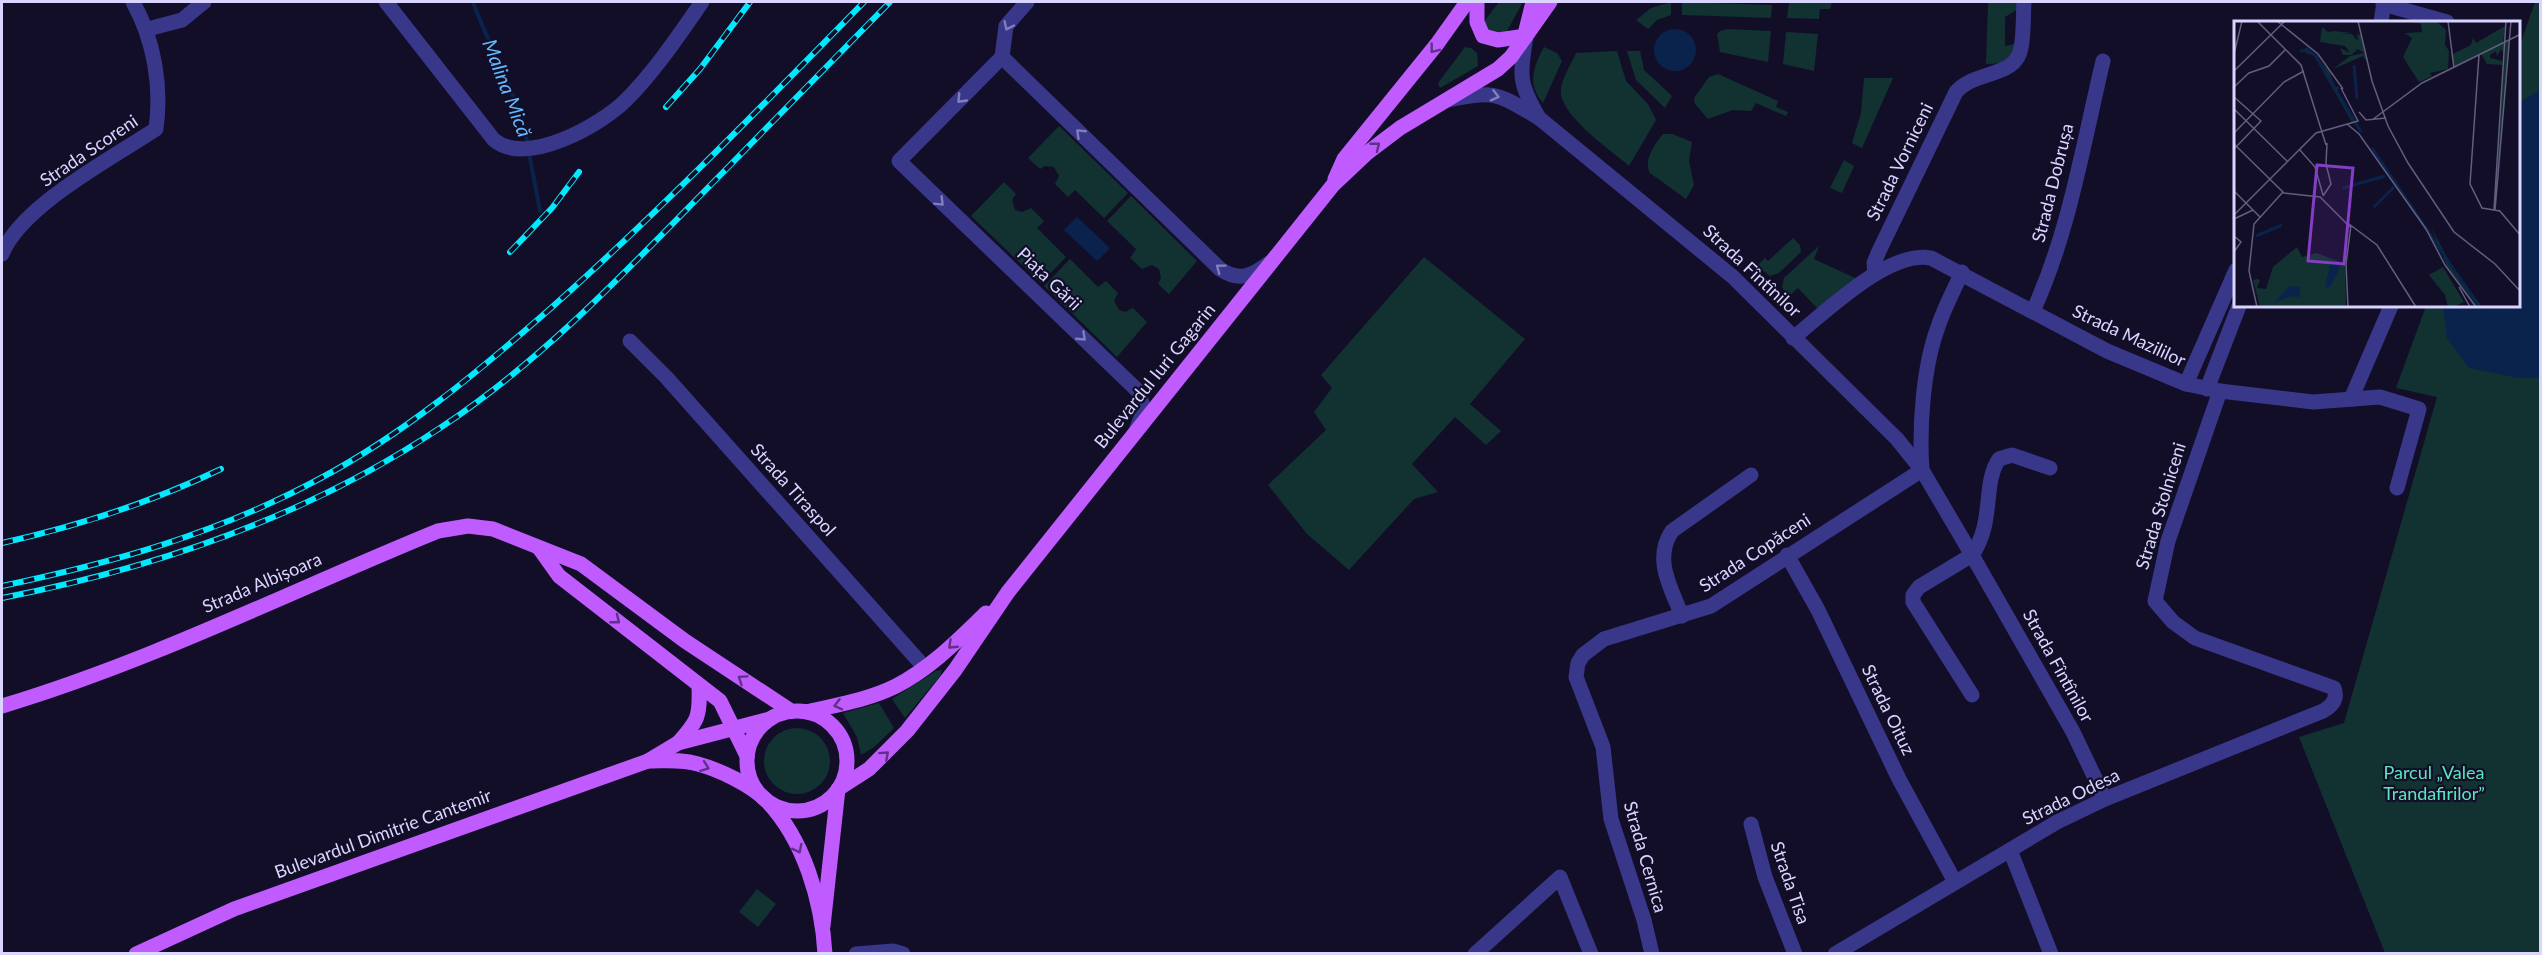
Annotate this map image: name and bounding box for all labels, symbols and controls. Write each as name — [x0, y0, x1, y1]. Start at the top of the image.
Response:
one-way arrow — [1003, 20, 1015, 31]
inset map — [2234, 21, 2521, 308]
water label: Malina Mică — [478, 35, 538, 140]
one-way arrow — [1430, 42, 1441, 53]
one-way arrow — [1490, 88, 1500, 101]
one-way arrow — [958, 91, 969, 102]
street label: Strada Vorniceni — [1861, 99, 1937, 224]
street label: Strada Scoreni — [35, 109, 142, 191]
street label: Strada Dobrușa — [2027, 121, 2077, 245]
one-way arrow — [1076, 130, 1087, 141]
one-way arrow — [1369, 142, 1380, 153]
one-way arrow — [933, 195, 944, 206]
street label: Strada Fîntînilor — [1699, 219, 1807, 322]
street label: Piața Gării — [1013, 242, 1087, 314]
one-way arrow — [1216, 264, 1227, 275]
street label: Bulevardul Iuri Gagarin — [1089, 299, 1219, 452]
street label: Strada Mazililor — [2069, 299, 2190, 371]
one-way arrow — [1074, 329, 1085, 340]
street label: Strada Tiraspol — [746, 439, 841, 540]
street label: Strada Stolniceni — [2130, 440, 2190, 572]
street label: Strada Copăceni — [1695, 508, 1814, 596]
street label: Strada Albișoara — [199, 547, 325, 617]
street label: Strada Fîntînilor — [2019, 605, 2099, 726]
one-way arrow — [609, 613, 620, 624]
one-way arrow — [949, 638, 959, 649]
street label: Strada Oituz — [1858, 661, 1920, 758]
one-way arrow — [738, 675, 749, 686]
one-way arrow — [833, 697, 843, 710]
one-way arrow — [878, 751, 889, 762]
one-way arrow — [699, 760, 710, 772]
park label: Parcul „Valea Trandafirilor” — [2383, 761, 2485, 804]
street label: Strada Odesa — [2018, 763, 2123, 829]
street label: Bulevardul Dimitrie Cantemir — [271, 783, 494, 883]
street label: Strada Cernica — [1620, 799, 1672, 915]
street label: Strada Tisa — [1767, 838, 1815, 927]
one-way arrow — [791, 843, 802, 854]

